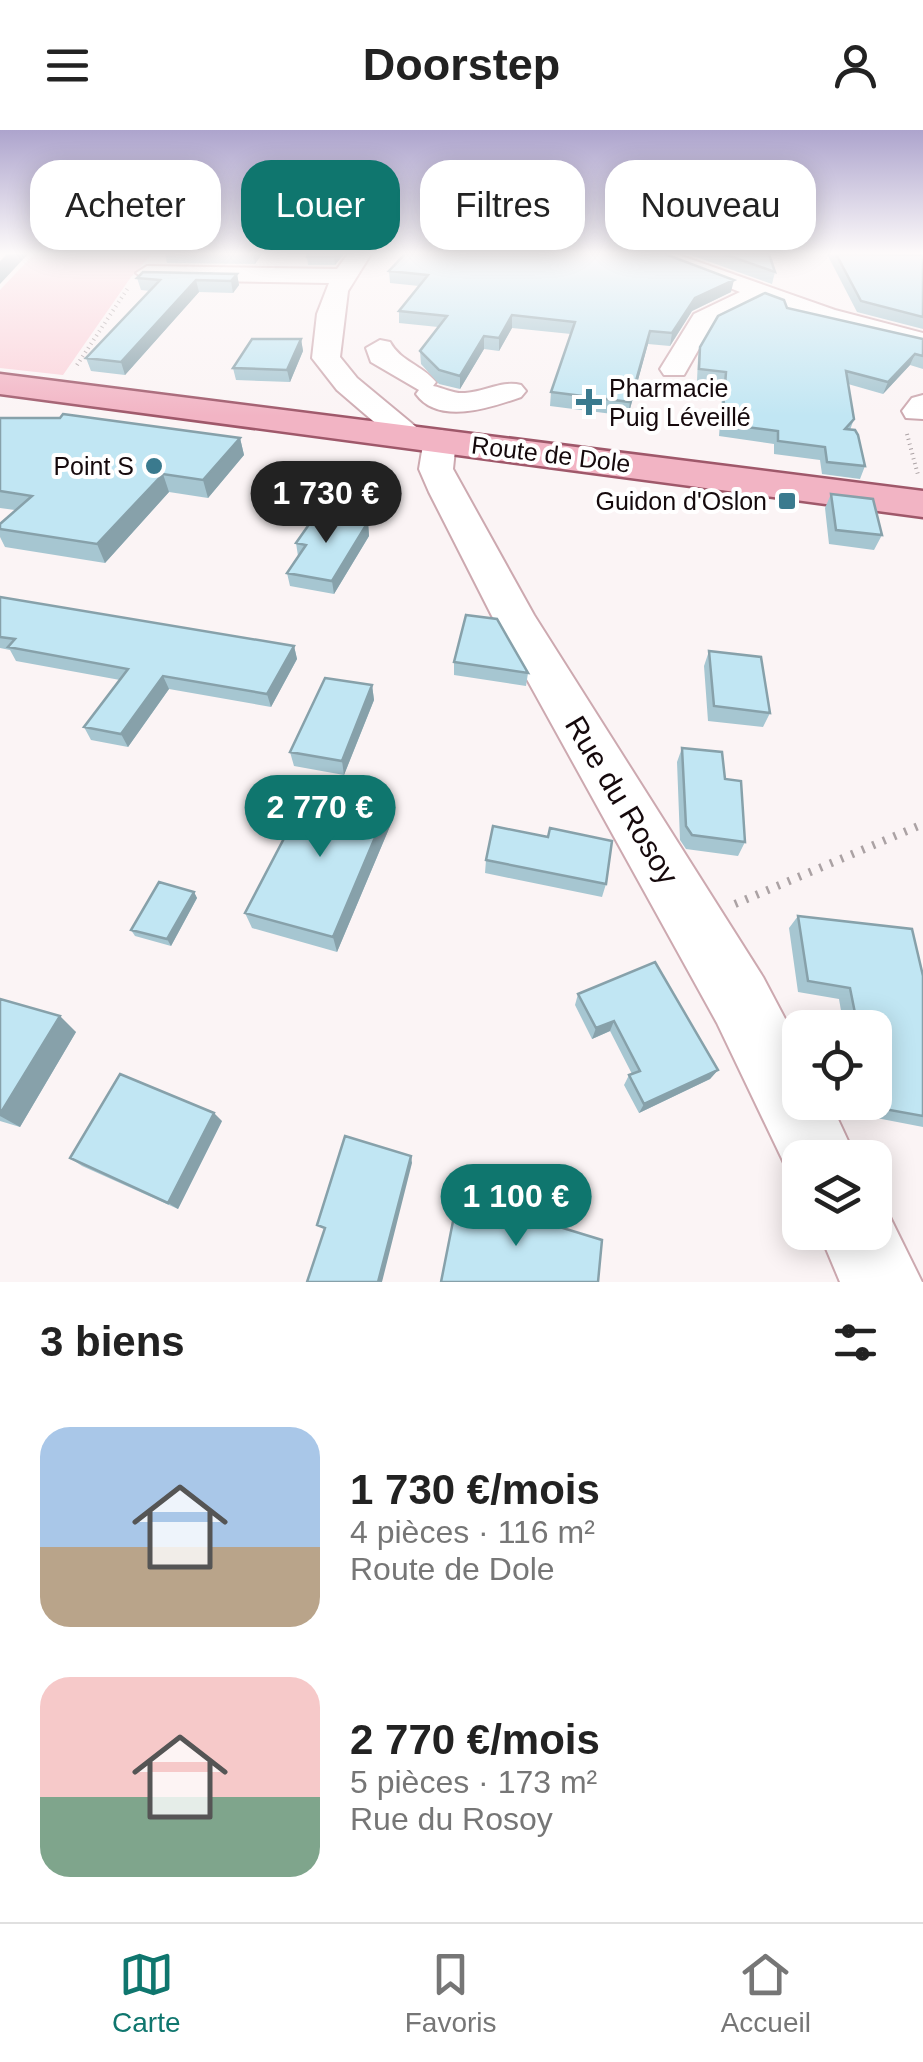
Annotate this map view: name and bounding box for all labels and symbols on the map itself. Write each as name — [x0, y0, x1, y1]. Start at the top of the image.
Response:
place label: Pharmacie Puig Léveillé — [609, 374, 751, 431]
marker: Pharmacie Puig Léveillé — [578, 391, 600, 413]
street label: Route de Dole — [470, 430, 632, 478]
place label: Point S — [53, 452, 134, 480]
marker: Point S — [143, 455, 165, 477]
pin: 1 730 € — [234, 461, 418, 546]
place label: Guidon d'Oslon — [595, 487, 767, 515]
marker: Guidon d'Oslon — [776, 490, 798, 512]
street label: Rue du Rosoy — [559, 710, 685, 890]
pin: 2 770 € — [228, 775, 412, 860]
pin: 1 100 € — [424, 1164, 608, 1249]

